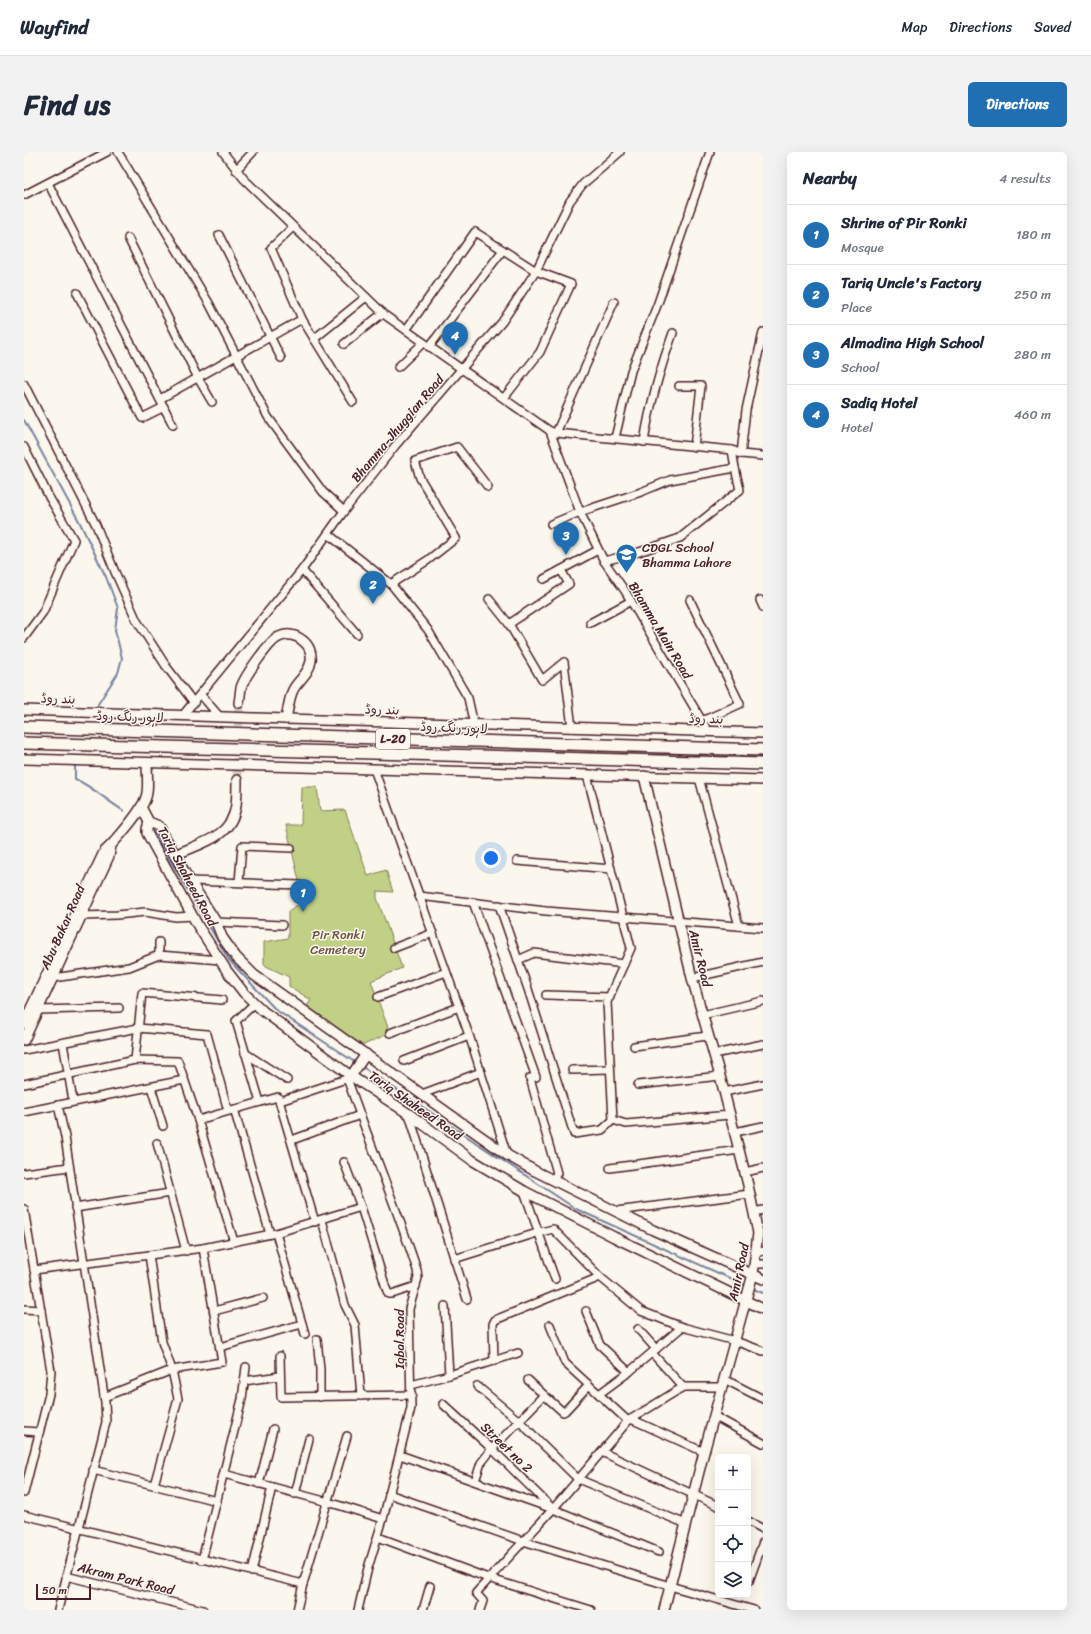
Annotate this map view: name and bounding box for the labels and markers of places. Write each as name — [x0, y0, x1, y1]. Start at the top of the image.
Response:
pin: 4 — [442, 322, 468, 355]
pin: 3 — [553, 522, 579, 555]
place label: CDGL School Bhamma Lahore — [642, 536, 732, 574]
school or university icon: CDGL School Bhamma Lahore — [614, 541, 640, 574]
pin: 2 — [360, 571, 386, 604]
pin: 1 — [290, 879, 316, 912]

